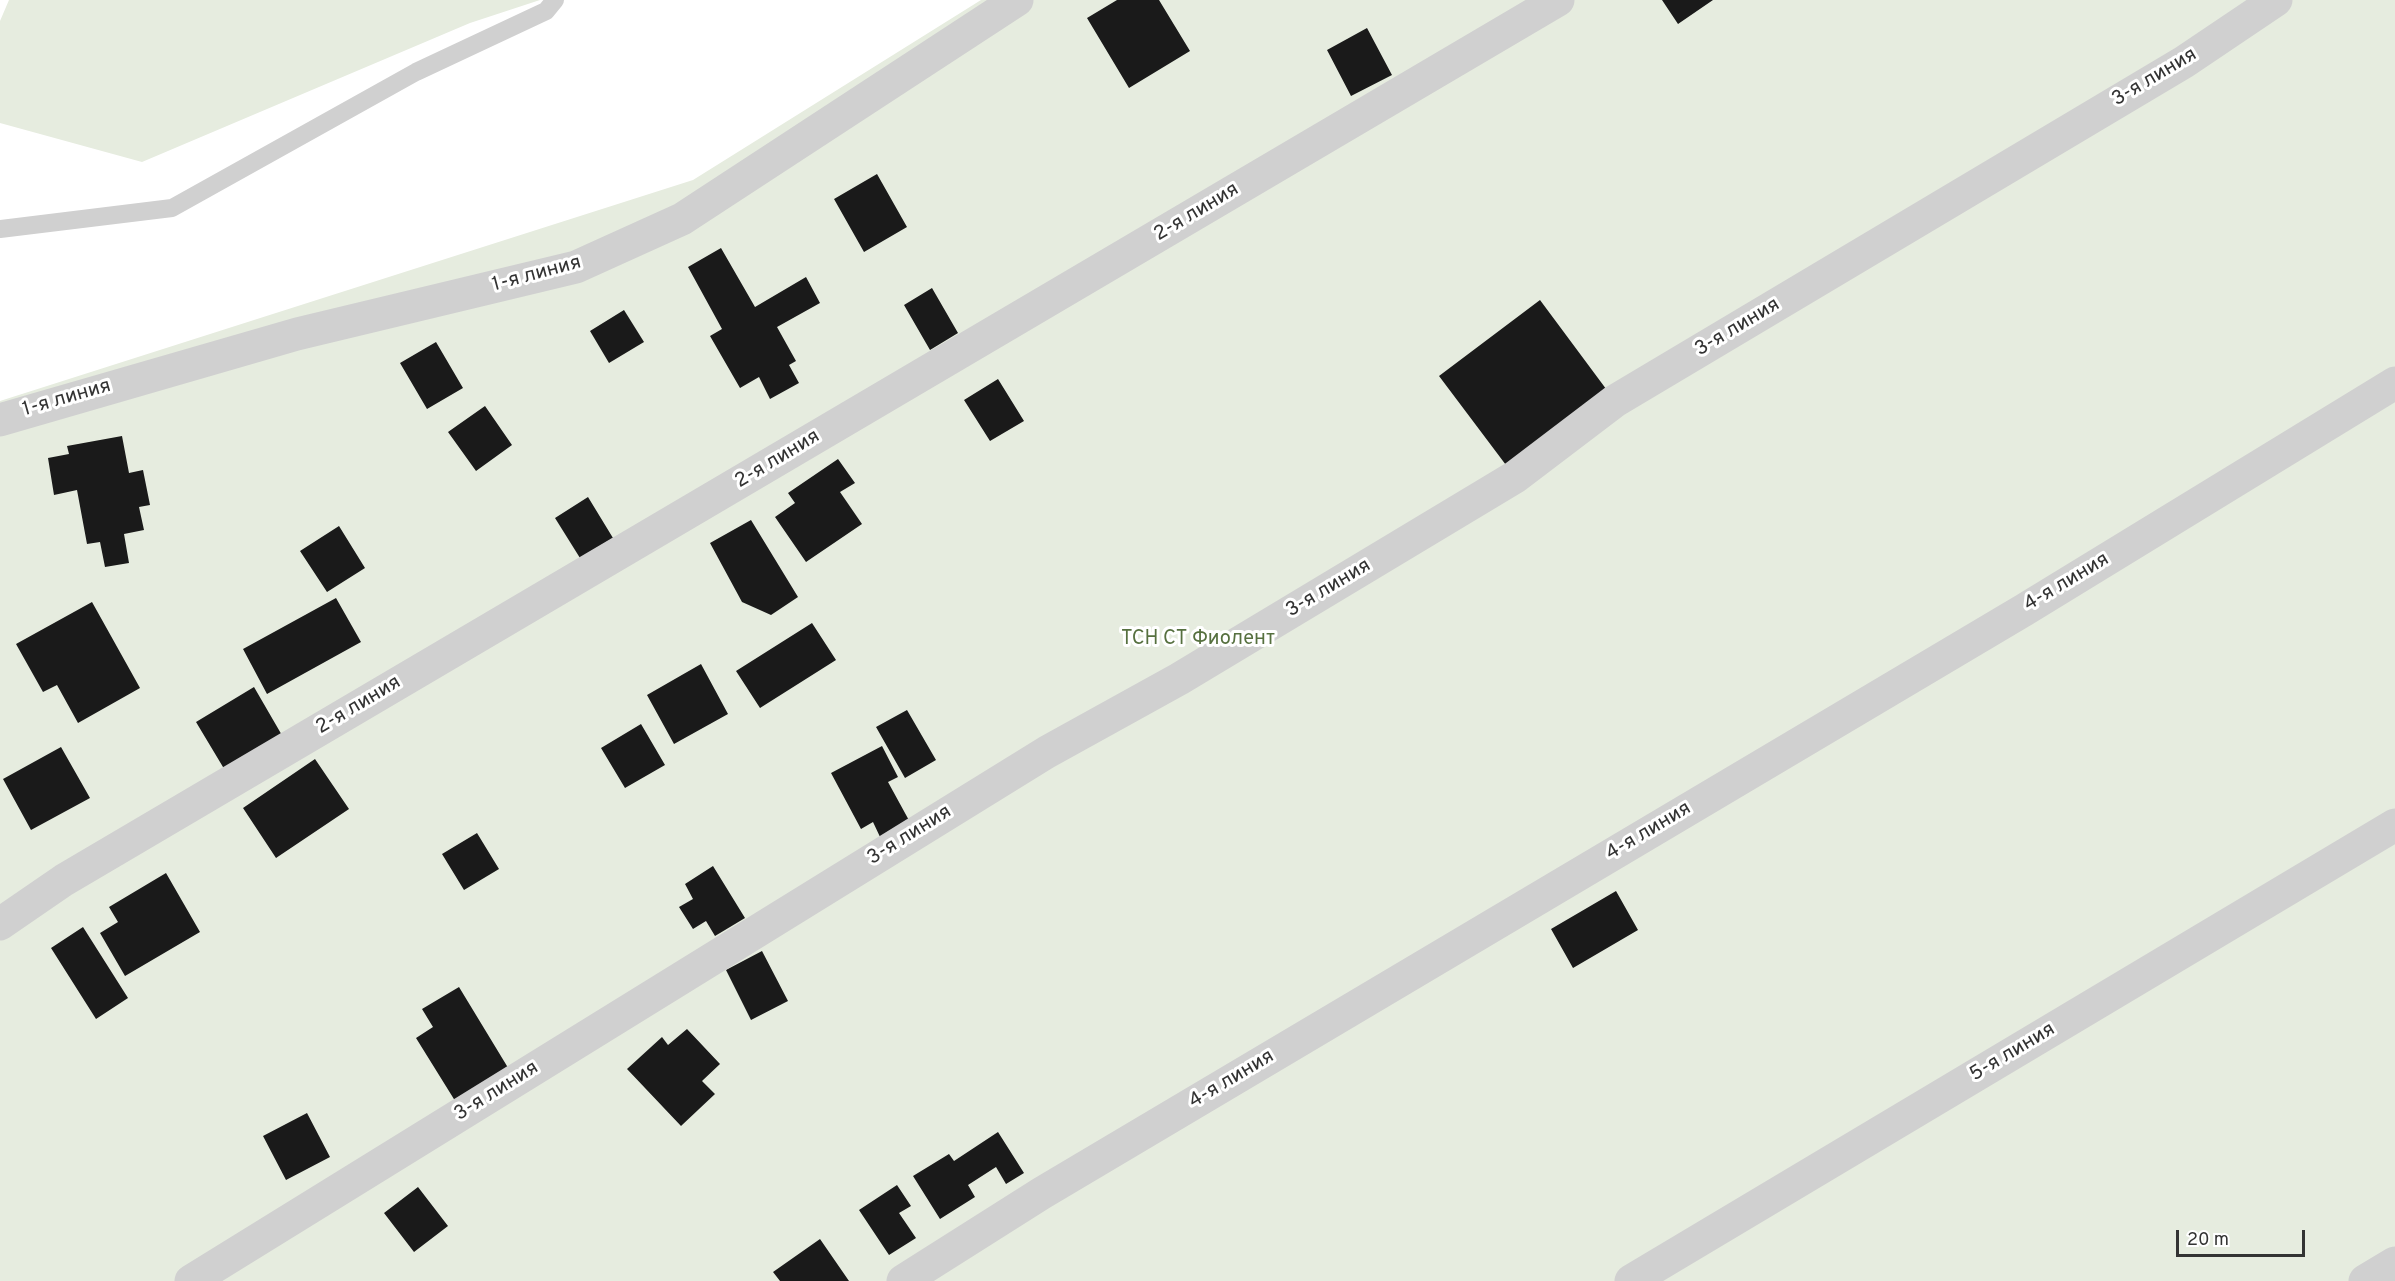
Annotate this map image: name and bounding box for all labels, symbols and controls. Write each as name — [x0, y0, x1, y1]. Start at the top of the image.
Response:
street label: 3-я линия — [2108, 43, 2202, 113]
street label: 2-я линия — [1150, 178, 1244, 248]
street label: 1-я линия — [490, 252, 584, 298]
street label: 3-я линия — [1691, 293, 1785, 363]
street label: 1-я линия — [20, 375, 114, 423]
street label: 2-я линия — [731, 425, 825, 495]
street label: 4-я линия — [2020, 548, 2114, 618]
street label: 3-я линия — [1282, 554, 1376, 624]
park label: ТСН СТ Фиолент — [1121, 628, 1275, 652]
street label: 2-я линия — [312, 671, 406, 741]
street label: 4-я линия — [1602, 797, 1696, 867]
street label: 3-я линия — [864, 801, 956, 871]
street label: 5-я линия — [1966, 1018, 2060, 1088]
street label: 4-я линия — [1185, 1045, 1279, 1115]
street label: 3-я линия — [451, 1057, 543, 1127]
scale bar — [2179, 1218, 2308, 1256]
text: 20 m — [2187, 1229, 2229, 1252]

